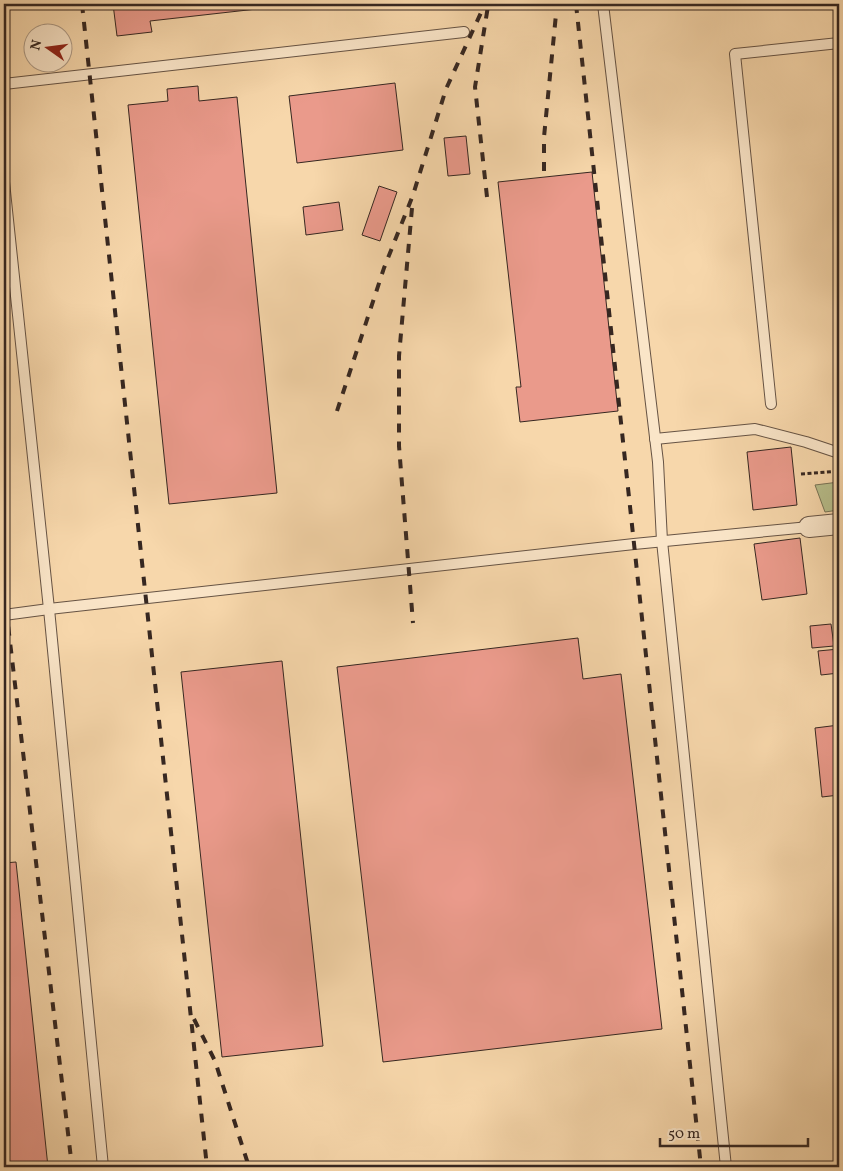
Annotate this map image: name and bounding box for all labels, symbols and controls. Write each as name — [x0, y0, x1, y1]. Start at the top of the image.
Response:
north arrow — [22, 22, 72, 72]
text: N — [26, 38, 47, 52]
scale bar — [660, 1116, 808, 1148]
text: 50 m — [668, 1124, 700, 1145]

